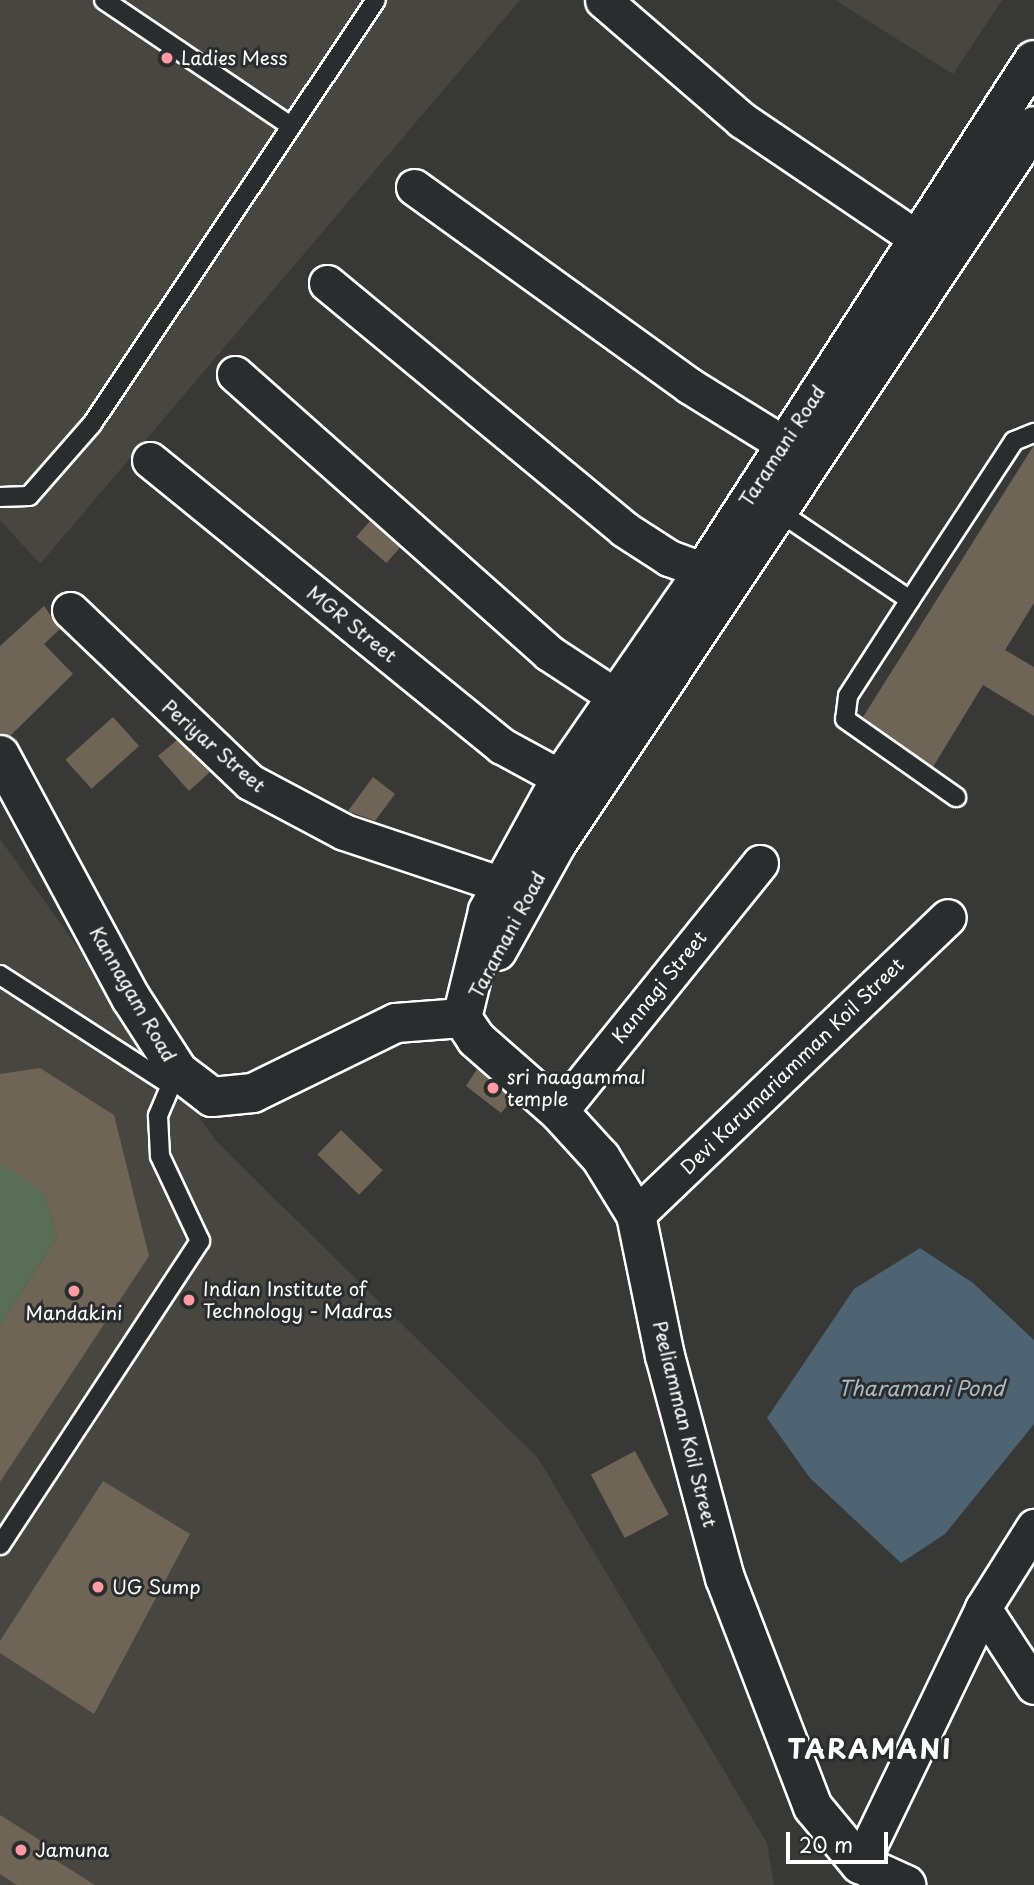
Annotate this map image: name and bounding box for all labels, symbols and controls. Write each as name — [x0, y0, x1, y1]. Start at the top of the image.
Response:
place label: Ladies Mess — [181, 47, 289, 69]
marker: Ladies Mess — [159, 50, 175, 66]
street label: Taramani Road — [734, 381, 830, 511]
street label: MGR Street — [302, 580, 402, 668]
street label: Periyar Street — [158, 695, 270, 797]
street label: Taramani Road — [464, 868, 550, 1002]
street label: Kannagam Road — [85, 923, 181, 1065]
street label: Kannagi Street — [607, 926, 711, 1048]
street label: Devi Karumariamman Koil Street — [675, 953, 909, 1179]
place label: sri naagammal temple — [507, 1066, 647, 1110]
marker: sri naagammal temple — [485, 1080, 501, 1096]
place label: Indian Institute of Technology - Madras — [203, 1278, 392, 1322]
marker: Mandakini — [66, 1283, 82, 1299]
marker: Indian Institute of Technology - Madras — [181, 1292, 197, 1308]
place label: Mandakini — [25, 1302, 123, 1324]
street label: Peeliamman Koil Street — [648, 1318, 722, 1530]
water label: Tharamani Pond — [837, 1374, 1005, 1400]
place label: UG Sump — [112, 1576, 202, 1598]
marker: UG Sump — [90, 1579, 106, 1595]
district label: TARAMANI — [790, 1733, 950, 1765]
scale bar — [789, 1818, 890, 1862]
text: 20 m — [799, 1828, 853, 1860]
place label: Jamuna — [35, 1839, 109, 1861]
marker: Jamuna — [13, 1842, 29, 1858]

